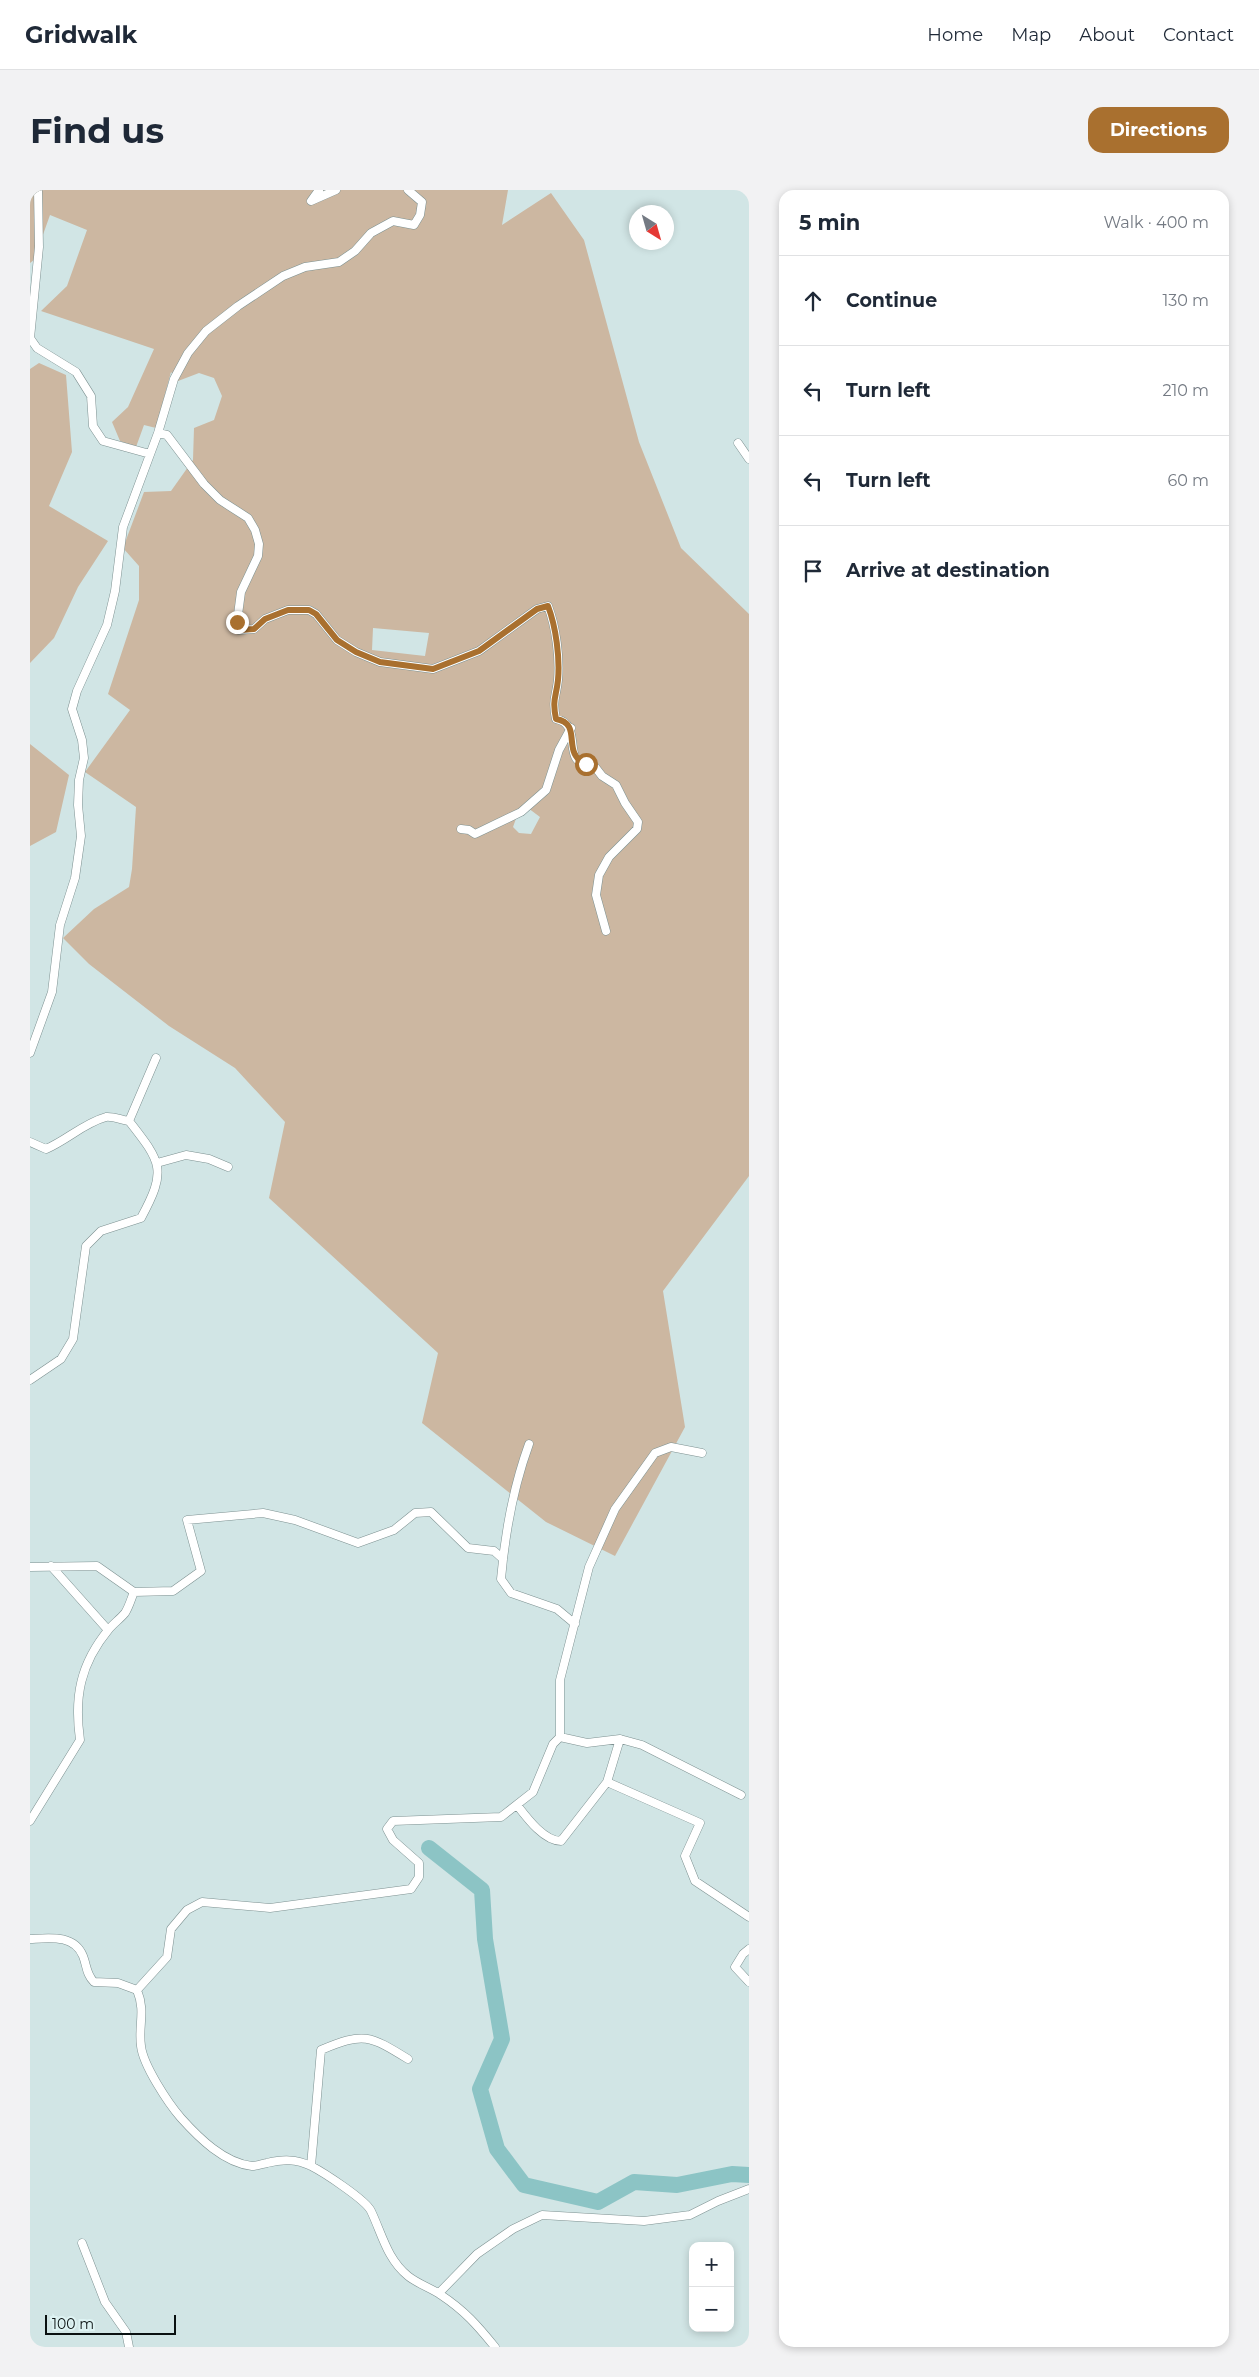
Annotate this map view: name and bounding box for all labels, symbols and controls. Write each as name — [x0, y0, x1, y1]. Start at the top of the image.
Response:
text: Gridwalk — [25, 20, 137, 49]
text: Home — [927, 24, 983, 46]
text: Map — [1011, 24, 1051, 46]
text: About — [1079, 24, 1135, 46]
text: Contact — [1163, 24, 1234, 46]
button: Directions — [1088, 107, 1229, 153]
text: Find us — [30, 109, 164, 152]
north arrow — [629, 205, 674, 250]
text: 5 min — [799, 210, 860, 235]
text: Walk · 400 m — [1103, 213, 1209, 232]
icon: ahead — [799, 287, 827, 315]
text: Continue — [846, 289, 937, 312]
text: 130 m — [1162, 291, 1209, 310]
icon: left — [799, 377, 827, 405]
text: Turn left — [846, 379, 931, 402]
text: 210 m — [1162, 381, 1209, 400]
icon: left — [799, 467, 827, 495]
text: Turn left — [846, 469, 931, 492]
text: 60 m — [1167, 471, 1209, 490]
icon: arrive — [799, 557, 827, 585]
text: Arrive at destination — [846, 559, 1050, 582]
route end — [226, 611, 249, 634]
route start — [575, 753, 598, 776]
map controls — [689, 2242, 734, 2332]
button: + — [689, 2242, 734, 2287]
button: − — [689, 2287, 734, 2332]
scale bar — [45, 2312, 176, 2335]
text: 100 m — [52, 2315, 94, 2333]

